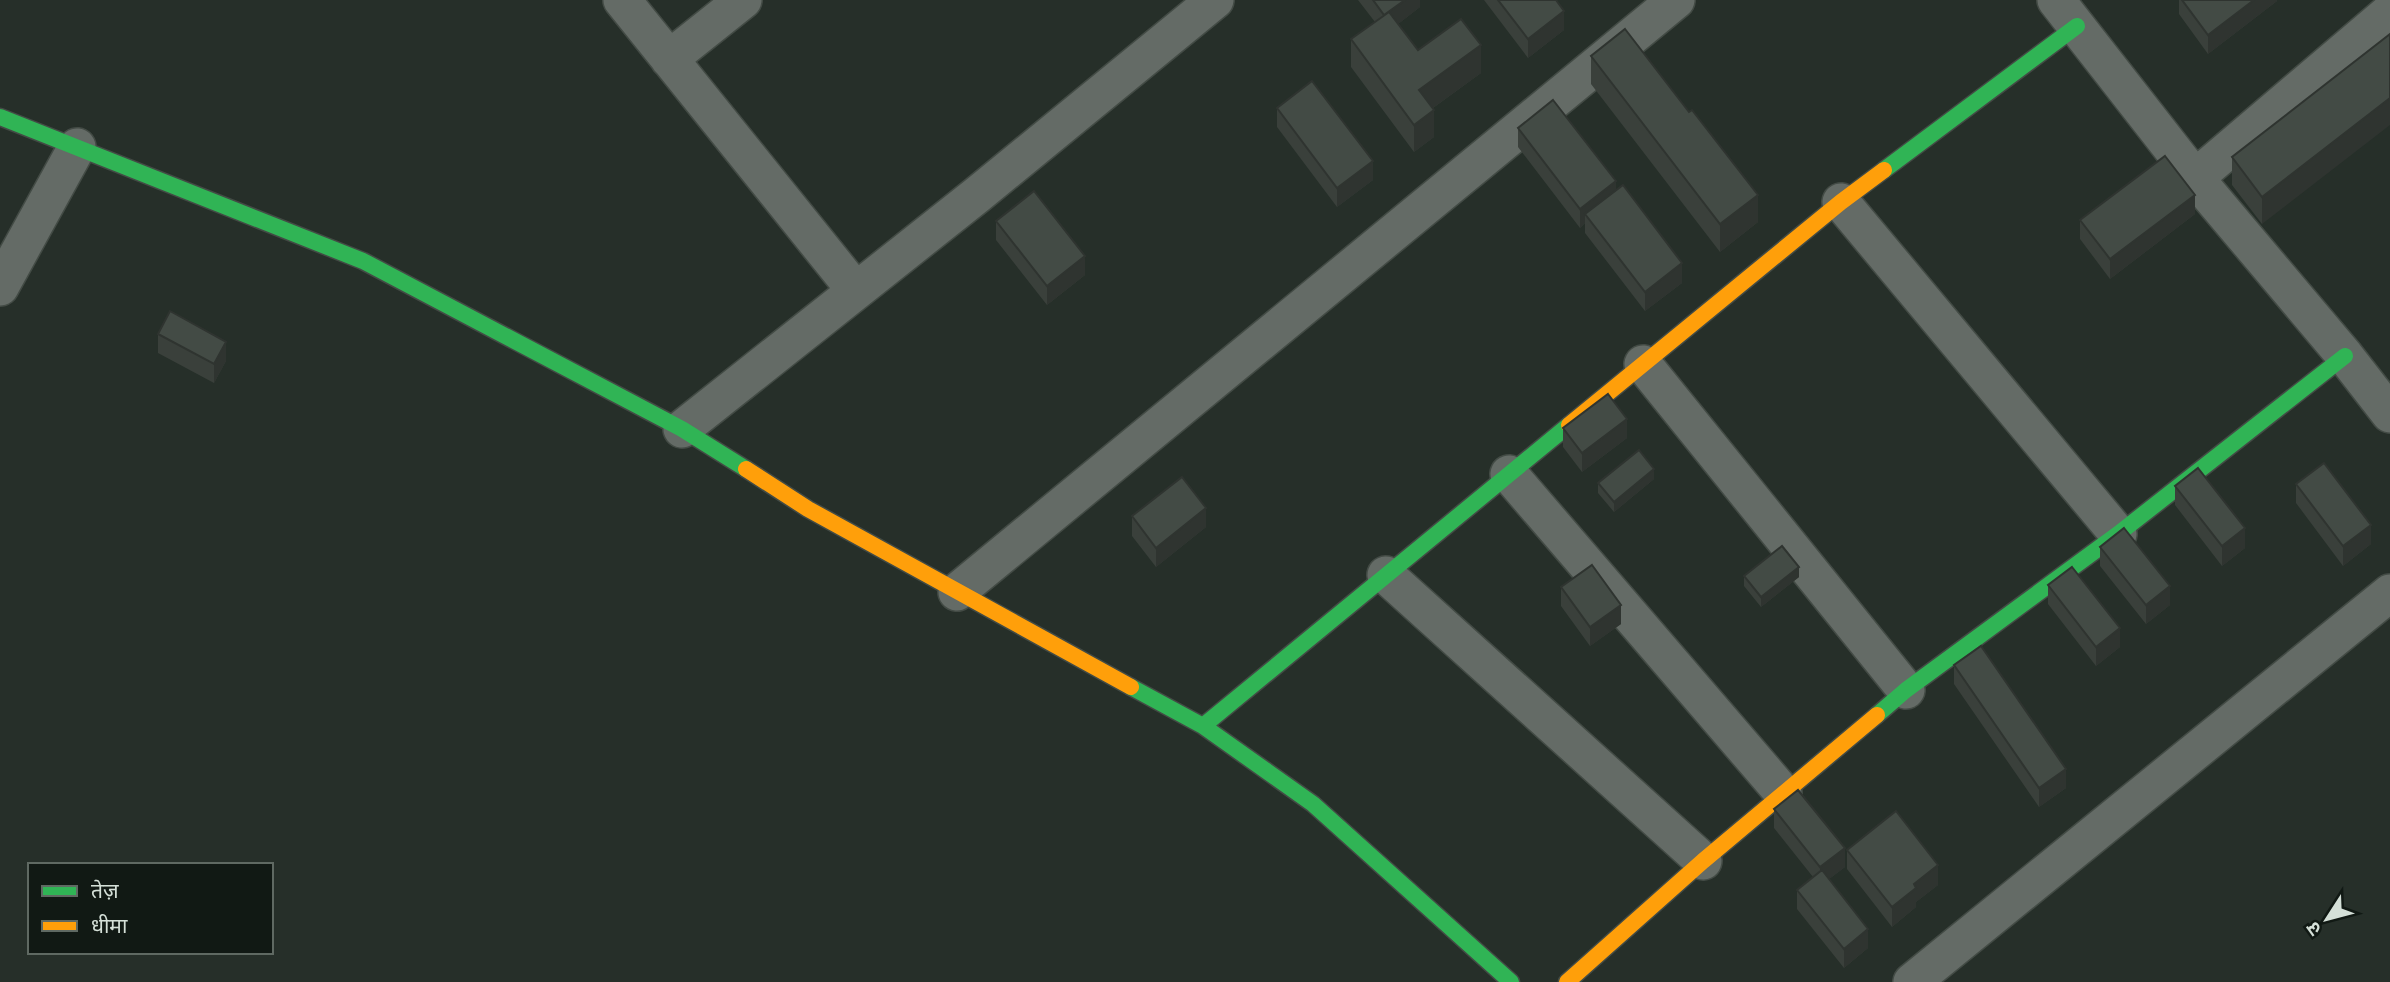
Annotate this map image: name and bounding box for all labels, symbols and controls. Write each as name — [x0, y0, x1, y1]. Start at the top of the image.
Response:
legend — [28, 863, 273, 954]
text: तेज़ — [91, 876, 119, 906]
north arrow — [2292, 884, 2362, 954]
text: धीमा — [91, 911, 128, 941]
text: उ — [2299, 916, 2328, 941]

